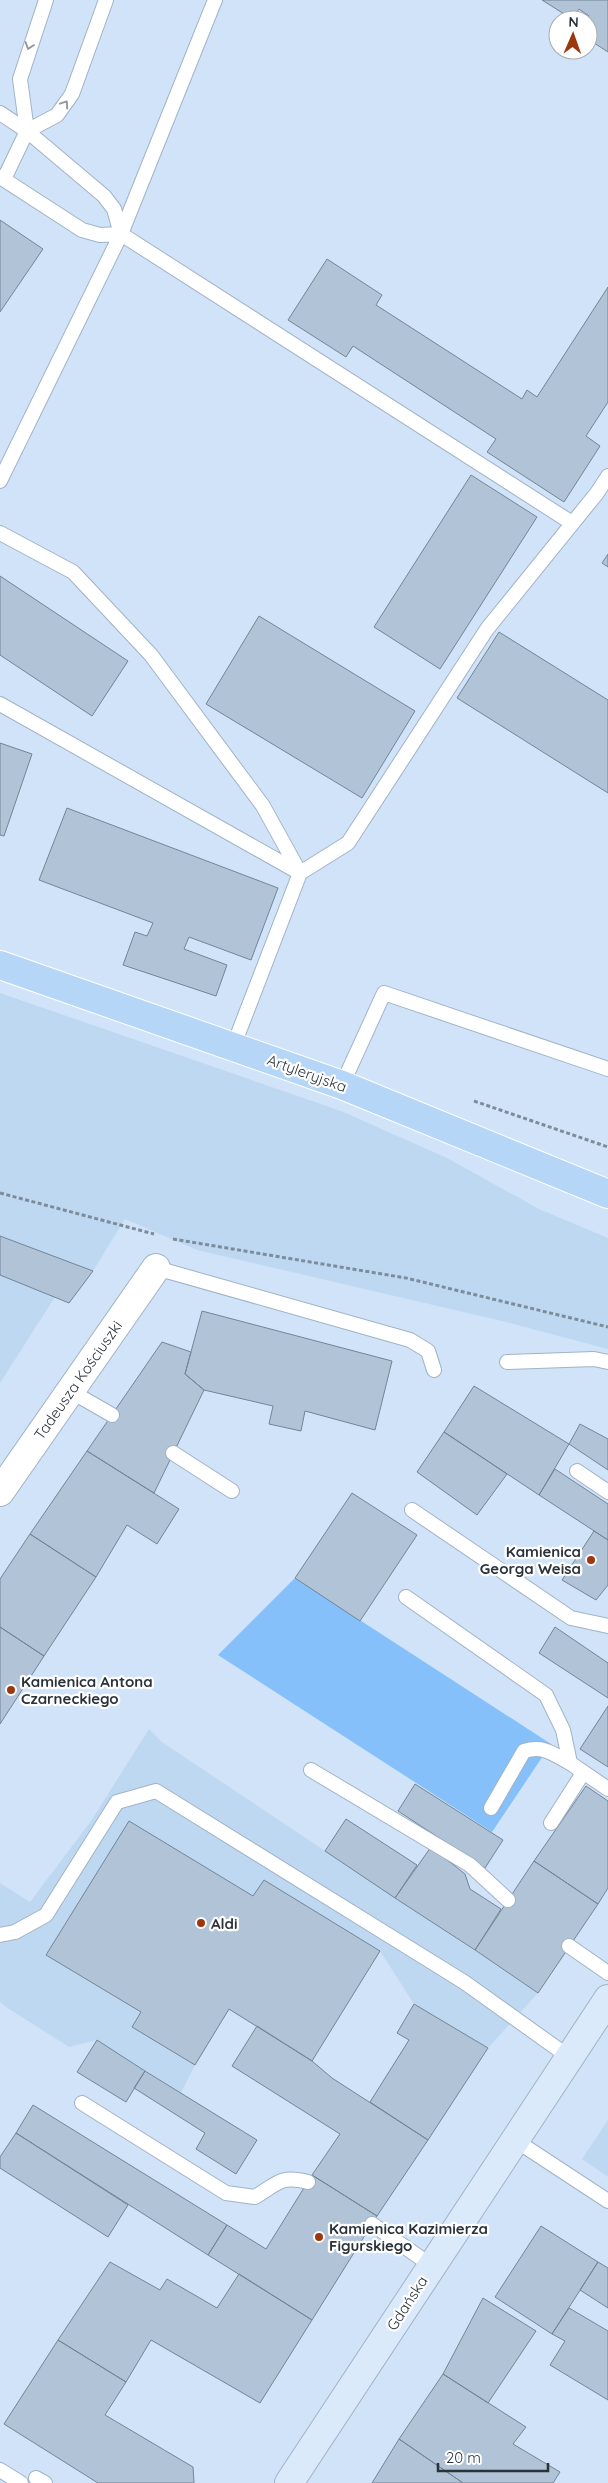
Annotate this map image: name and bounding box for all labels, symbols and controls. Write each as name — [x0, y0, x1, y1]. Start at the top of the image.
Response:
north arrow — [548, 10, 598, 60]
text: N — [568, 13, 579, 31]
one-way arrow — [25, 41, 35, 50]
one-way arrow — [59, 100, 68, 109]
street label: Artyleryjska — [265, 1050, 349, 1096]
street label: Tadeusza Kościuszki — [30, 1317, 126, 1443]
place label: Kamienica Georga Weisa — [480, 1542, 581, 1578]
marker: Kamienica Georga Weisa — [585, 1554, 597, 1566]
place label: Kamienica Antona Czarneckiego — [21, 1672, 153, 1708]
marker: Kamienica Antona Czarneckiego — [5, 1684, 17, 1696]
place label: Aldi — [211, 1914, 237, 1933]
marker: Aldi — [195, 1917, 207, 1929]
place label: Kamienica Kazimierza Figurskiego — [329, 2219, 488, 2255]
marker: Kamienica Kazimierza Figurskiego — [313, 2231, 325, 2243]
street label: Gdańska — [382, 2272, 432, 2334]
scale bar — [438, 2440, 548, 2472]
text: 20 m — [446, 2448, 481, 2467]

